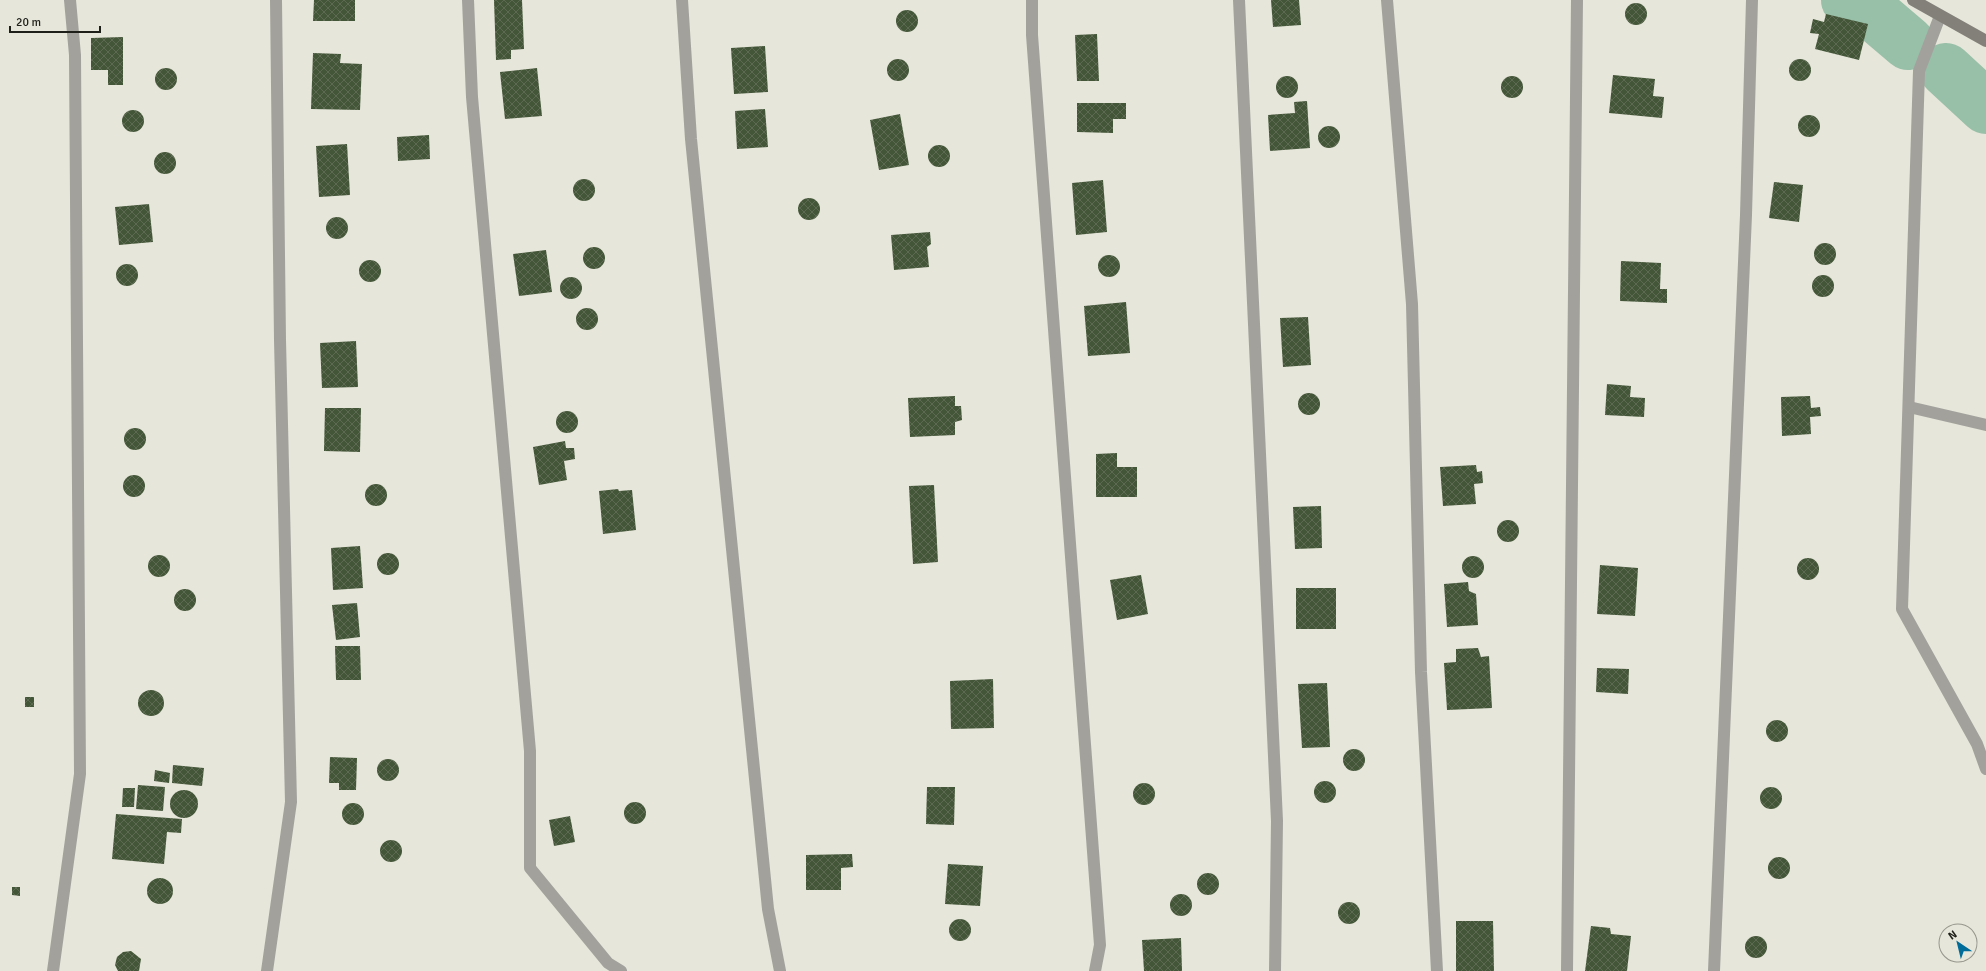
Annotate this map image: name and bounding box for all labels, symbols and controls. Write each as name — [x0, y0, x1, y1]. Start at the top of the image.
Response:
scale bar — [10, 8, 100, 34]
text: 20 m — [16, 15, 41, 30]
north arrow — [1938, 923, 1978, 963]
text: N — [1946, 928, 1959, 943]

